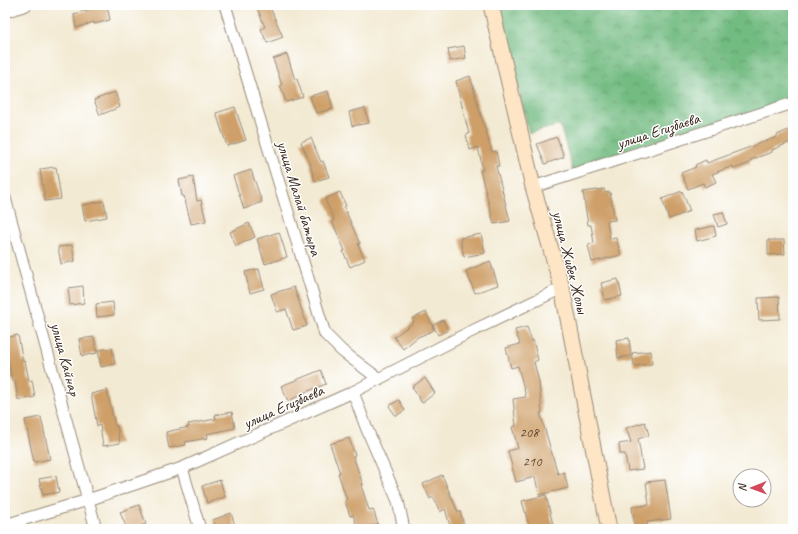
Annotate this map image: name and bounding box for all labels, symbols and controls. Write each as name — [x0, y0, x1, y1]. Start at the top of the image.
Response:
street label: улица Егизбаева — [614, 108, 703, 154]
street label: улица Малай батыра — [272, 138, 326, 259]
street label: улица Жибек Жолы — [547, 208, 593, 317]
street label: улица Кайнар — [45, 319, 85, 399]
street label: улица Егизбаева — [239, 380, 328, 434]
house number: 208 — [520, 424, 540, 441]
house number: 210 — [523, 453, 543, 470]
north arrow — [732, 468, 772, 508]
text: N — [735, 482, 749, 492]

